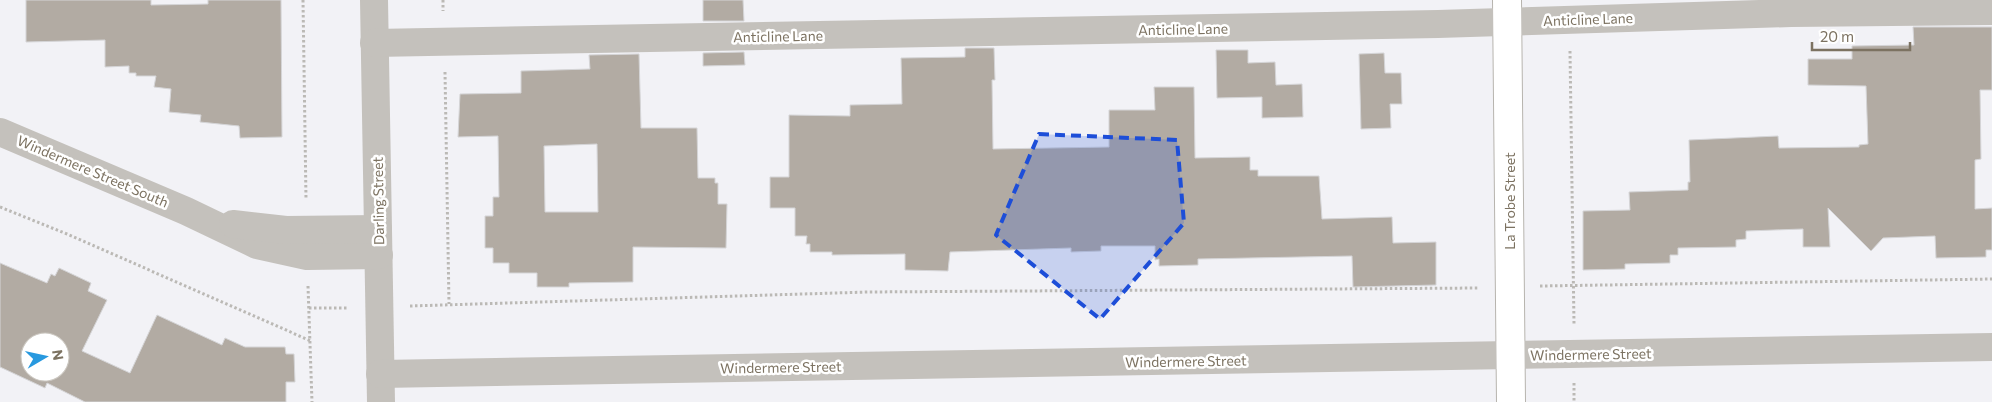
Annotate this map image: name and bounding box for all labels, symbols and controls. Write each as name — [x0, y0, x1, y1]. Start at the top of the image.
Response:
street label: Anticline Lane — [1543, 9, 1633, 29]
street label: Anticline Lane — [1138, 20, 1228, 38]
scale bar — [1812, 20, 1910, 52]
street label: Anticline Lane — [733, 27, 823, 45]
text: 20 m — [1820, 27, 1854, 45]
street label: Windermere Street South — [15, 131, 171, 211]
street label: La Trobe Street — [1501, 152, 1518, 250]
street label: Darling Street — [369, 156, 387, 245]
north arrow — [20, 332, 70, 382]
street label: Windermere Street — [1530, 344, 1652, 364]
text: N — [49, 348, 68, 361]
street label: Windermere Street — [1125, 351, 1247, 371]
street label: Windermere Street — [720, 357, 842, 377]

